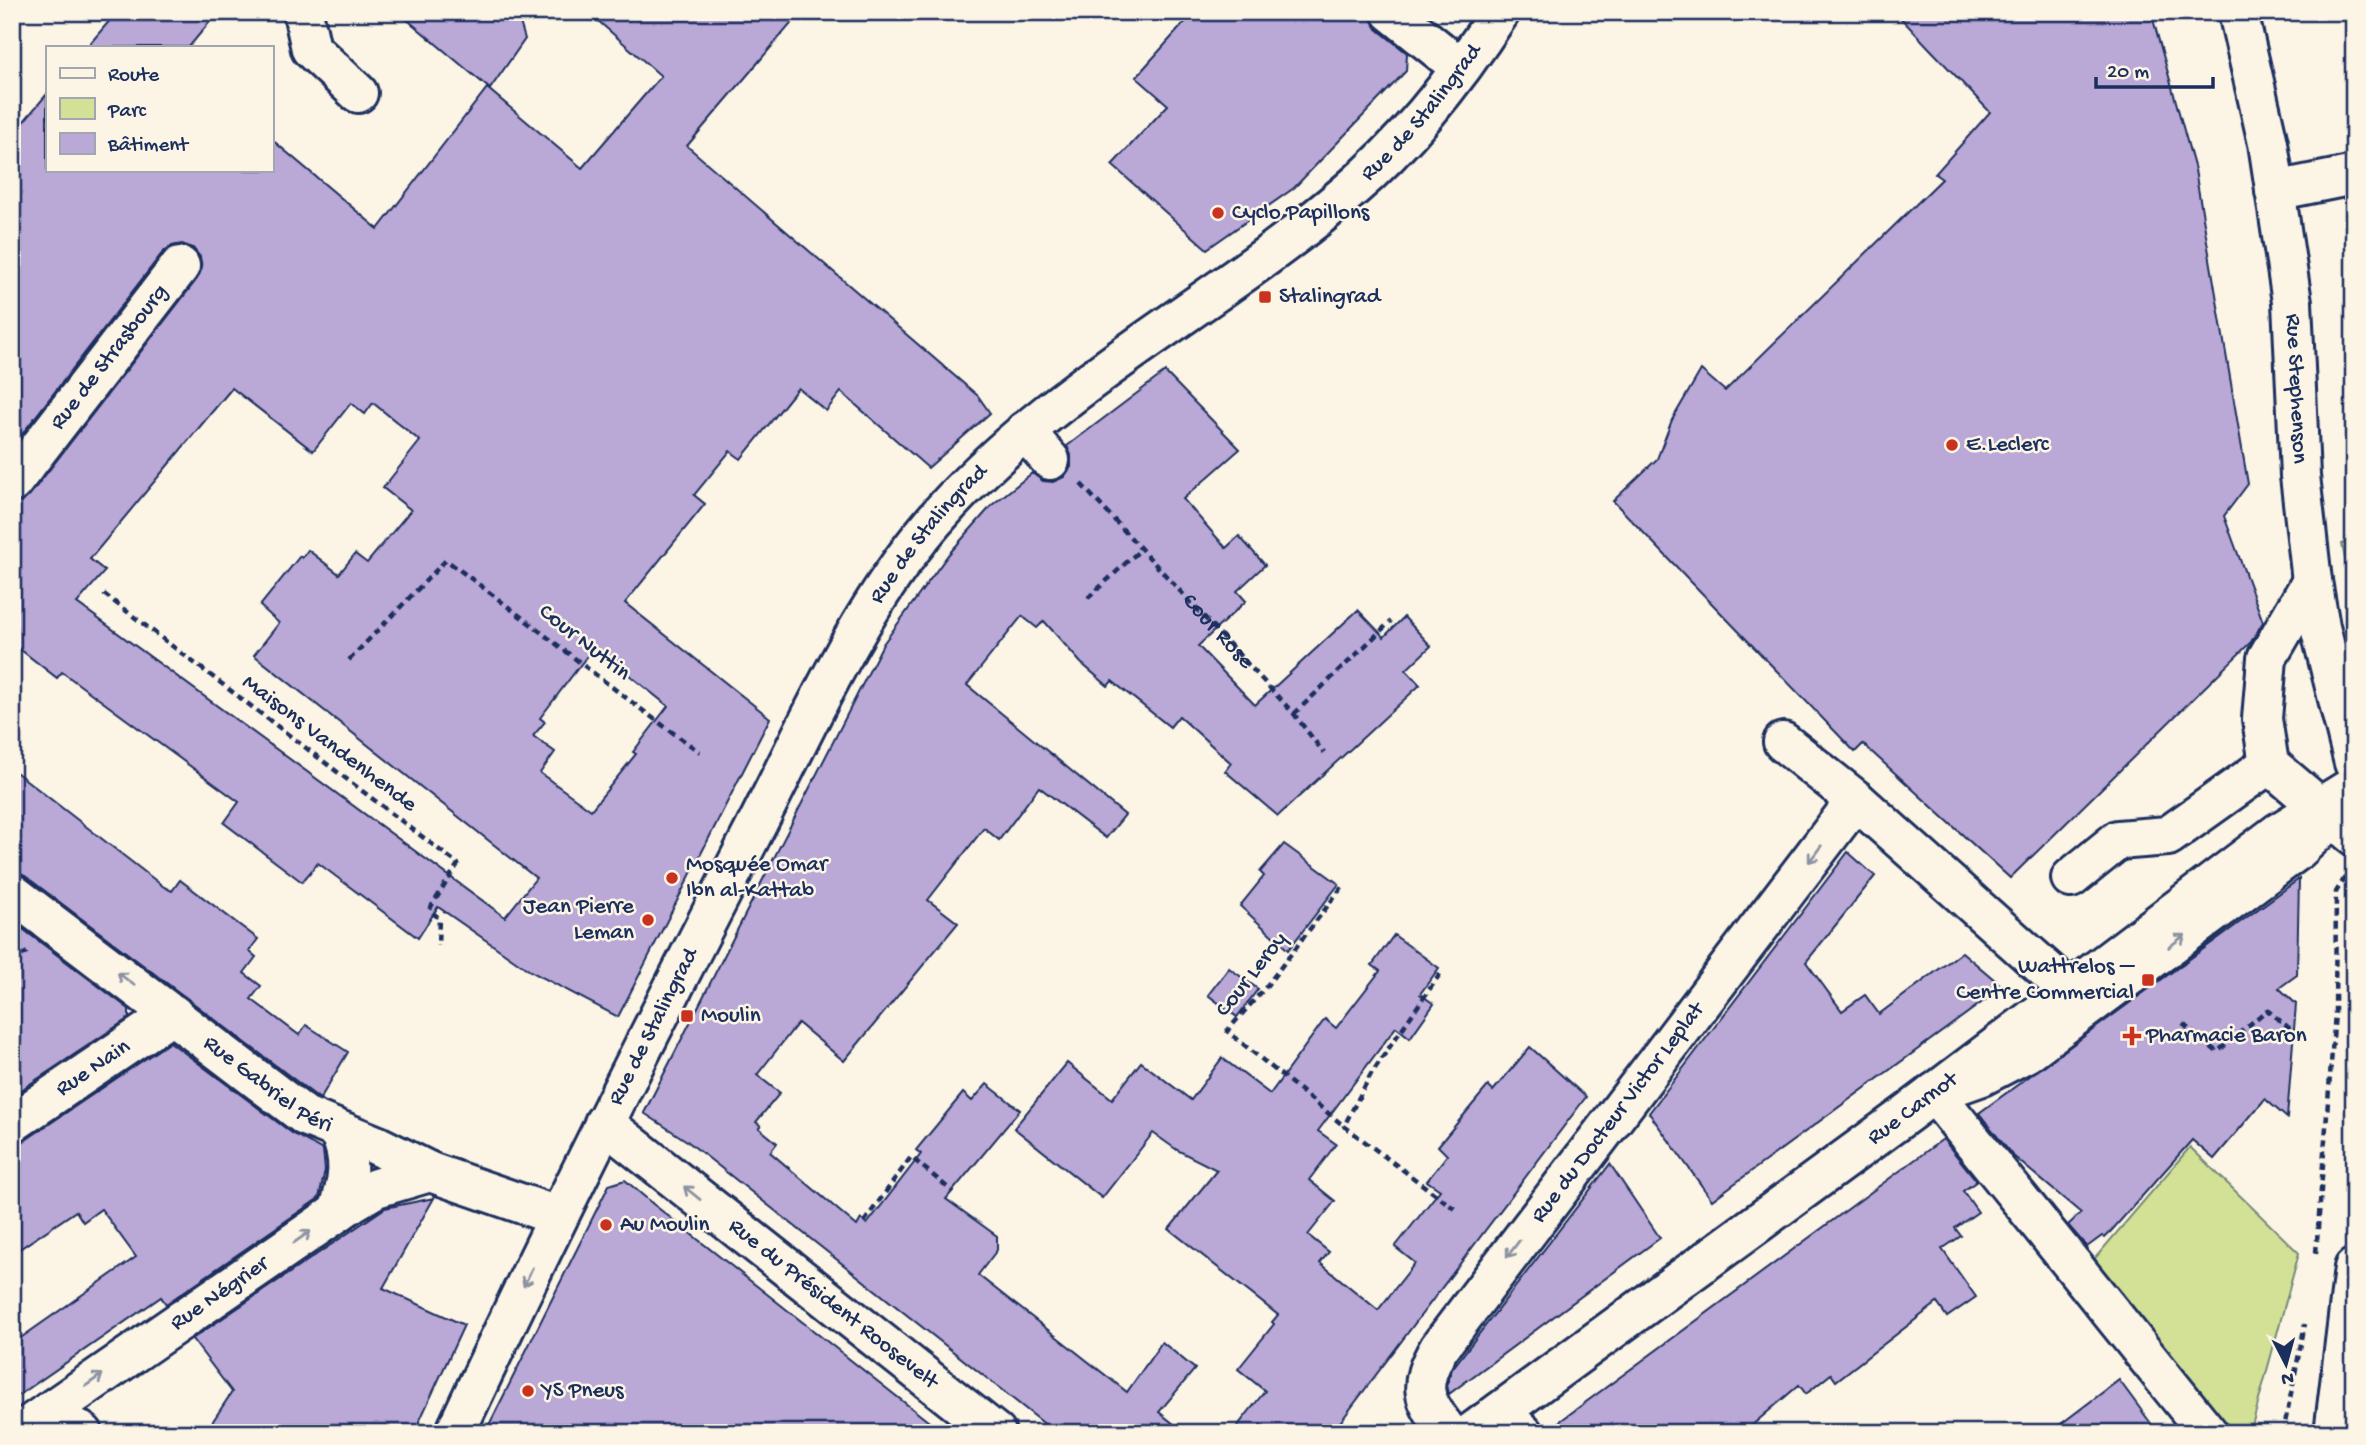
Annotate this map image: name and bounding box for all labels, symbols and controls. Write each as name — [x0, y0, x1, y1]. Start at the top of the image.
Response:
street label: Rue de Stalingrad — [1355, 38, 1489, 187]
legend — [46, 46, 273, 172]
scale bar — [2096, 46, 2214, 90]
text: 20 m — [2107, 61, 2149, 86]
text: Route — [108, 64, 160, 89]
text: Parc — [107, 100, 147, 125]
text: Bâtiment — [107, 134, 190, 159]
place label: Cyclo Papillons — [1232, 200, 1370, 227]
marker: Cyclo Papillons — [1210, 205, 1226, 221]
street label: Rue de Strasbourg — [45, 279, 174, 435]
place label: Stalingrad — [1279, 284, 1382, 311]
marker: Stalingrad — [1257, 289, 1273, 305]
street label: Rue Stephenson — [2279, 313, 2313, 464]
place label: E.Leclerc — [1966, 432, 2050, 459]
marker: E.Leclerc — [1944, 437, 1960, 453]
street label: Rue de Stalingrad — [864, 458, 994, 609]
street label: Cour Rose — [1176, 588, 1260, 676]
street label: Cour Nuttin — [533, 599, 635, 687]
street label: Maisons Vandenhende — [236, 669, 423, 819]
one-way arrow — [1807, 844, 1822, 863]
place label: Mosquée Omar Ibn al-Kattab — [686, 852, 829, 905]
marker: Mosquée Omar Ibn al-Kattab — [664, 870, 680, 886]
place label: Jean Pierre Leman — [523, 894, 635, 947]
marker: Jean Pierre Leman — [640, 912, 656, 928]
street label: Cour Leroy — [1210, 927, 1294, 1023]
one-way arrow — [2167, 933, 2186, 948]
street label: Rue de Stalingrad — [602, 943, 705, 1110]
place label: Wattrelos – Centre Commercial — [1956, 954, 2135, 1007]
one-way arrow — [117, 972, 136, 987]
marker: Wattrelos – Centre Commercial — [2140, 972, 2156, 988]
street label: Rue du Docteur Victor Leplat — [1525, 996, 1711, 1228]
place label: Moulin — [701, 1003, 761, 1030]
marker: Moulin — [679, 1008, 695, 1024]
place label: Pharmacie Baron — [2145, 1023, 2307, 1050]
marker: Pharmacie Baron — [2124, 1028, 2140, 1044]
street label: Rue Gabriel Péri — [198, 1030, 336, 1139]
street label: Rue Nain — [51, 1033, 136, 1103]
street label: Rue Carnot — [1862, 1065, 1965, 1151]
one-way arrow — [684, 1185, 702, 1200]
place label: Au Moulin — [620, 1212, 710, 1239]
street label: Rue du Président Roosevelt — [723, 1213, 945, 1396]
marker: Au Moulin — [598, 1217, 614, 1233]
one-way arrow — [292, 1230, 311, 1244]
one-way arrow — [1506, 1240, 1521, 1258]
street label: Rue Négrier — [165, 1249, 275, 1337]
one-way arrow — [521, 1266, 534, 1287]
north arrow — [2250, 1330, 2320, 1400]
text: N — [2280, 1365, 2295, 1390]
one-way arrow — [84, 1373, 104, 1387]
place label: YS Pneus — [540, 1378, 624, 1405]
marker: YS Pneus — [520, 1383, 536, 1399]

